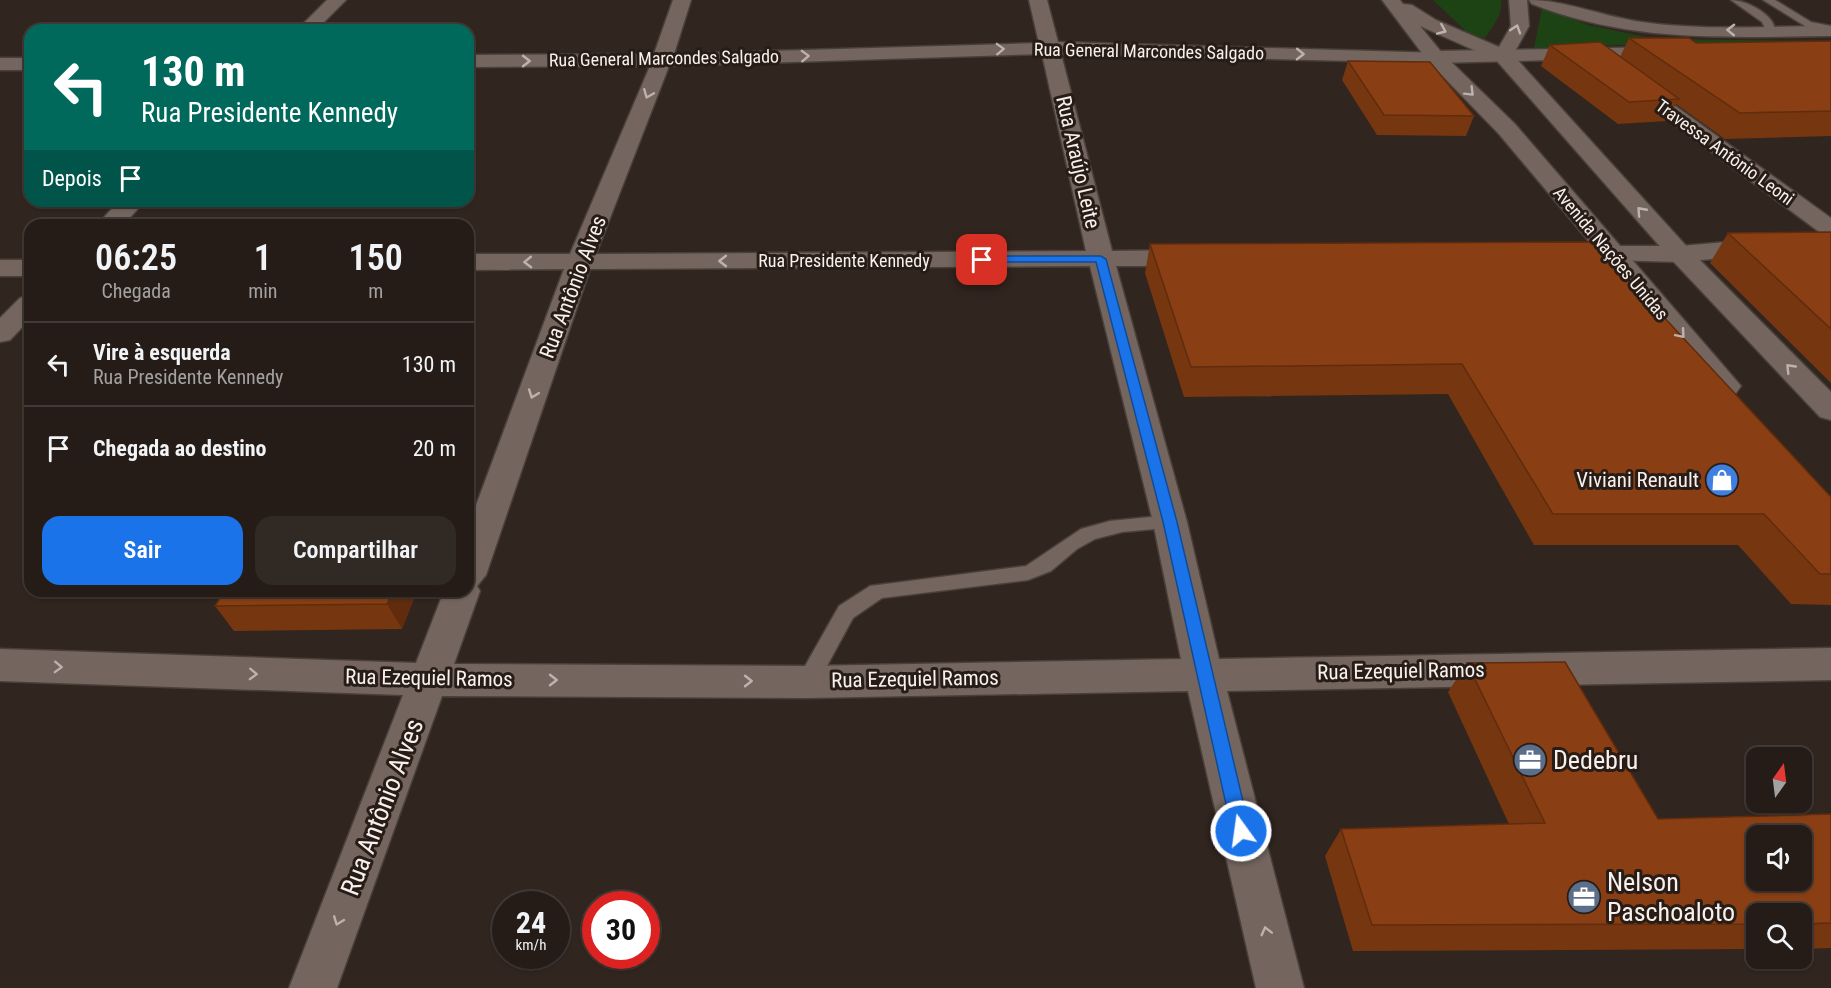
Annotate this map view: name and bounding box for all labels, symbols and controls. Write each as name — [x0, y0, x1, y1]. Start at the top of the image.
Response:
one-way arrow — [1435, 22, 1446, 34]
one-way arrow — [1726, 24, 1735, 36]
one-way arrow — [1509, 25, 1521, 35]
street label: Rua General Marcondes Salgado — [1034, 38, 1264, 64]
one-way arrow — [996, 43, 1005, 56]
street label: Rua General Marcondes Salgado — [549, 45, 779, 71]
text: 130 m — [141, 47, 246, 96]
one-way arrow — [1296, 47, 1305, 60]
icon: left — [42, 48, 120, 126]
one-way arrow — [801, 49, 810, 62]
one-way arrow — [522, 55, 531, 67]
one-way arrow — [1463, 84, 1474, 95]
one-way arrow — [643, 88, 655, 99]
street label: Rua Araújo Leite — [1051, 93, 1105, 231]
street label: Travessa Antônio Leoni — [1652, 95, 1798, 209]
text: Rua Presidente Kennedy — [141, 97, 398, 129]
icon: arrive — [114, 162, 147, 195]
text: Depois — [42, 166, 102, 191]
street label: Avenida Nações Unidas — [1549, 182, 1673, 324]
one-way arrow — [1637, 207, 1648, 218]
street label: Rua Antônio Alves — [535, 212, 611, 362]
pin — [956, 234, 1007, 285]
text: 06:25 — [95, 237, 177, 279]
text: 1 — [254, 237, 272, 279]
text: 150 — [349, 237, 403, 279]
icon: arrive — [965, 243, 998, 276]
street label: Rua Presidente Kennedy — [758, 250, 930, 271]
one-way arrow — [719, 254, 728, 267]
one-way arrow — [524, 256, 533, 268]
text: Chegada — [101, 279, 171, 303]
text: min — [248, 279, 277, 303]
text: m — [368, 279, 383, 303]
one-way arrow — [1673, 327, 1684, 338]
text: Vire à esquerda — [93, 340, 231, 365]
icon: left — [42, 348, 75, 381]
text: 130 m — [402, 352, 456, 377]
one-way arrow — [1787, 364, 1798, 375]
text: Rua Presidente Kennedy — [93, 365, 283, 389]
one-way arrow — [527, 388, 540, 399]
icon: arrive — [42, 432, 75, 465]
text: Chegada ao destino — [93, 436, 267, 461]
text: 20 m — [413, 436, 456, 461]
shop icon: Viviani Renault — [1704, 462, 1740, 498]
place label: Viviani Renault — [1576, 468, 1699, 492]
button: Sair — [42, 516, 243, 585]
button: Compartilhar — [255, 516, 456, 585]
street label: Rua Ezequiel Ramos — [1317, 658, 1485, 684]
one-way arrow — [54, 660, 63, 673]
street label: Rua Ezequiel Ramos — [345, 665, 513, 691]
street label: Rua Ezequiel Ramos — [831, 666, 999, 692]
one-way arrow — [249, 667, 258, 680]
one-way arrow — [549, 674, 558, 686]
one-way arrow — [744, 675, 753, 687]
street label: Rua Antônio Alves — [335, 715, 429, 899]
office icon: Dedebru — [1512, 742, 1548, 778]
place label: Dedebru — [1553, 745, 1638, 775]
north arrow — [1746, 747, 1812, 813]
map controls — [1746, 747, 1812, 969]
position arrow — [1209, 799, 1273, 863]
button: sound — [1746, 825, 1812, 891]
place label: Nelson Paschoaloto — [1607, 867, 1735, 927]
office icon: Nelson Paschoaloto — [1566, 879, 1602, 915]
speed limit sign: 30 — [582, 891, 660, 969]
button: search — [1746, 903, 1812, 969]
text: 24 — [516, 905, 546, 940]
one-way arrow — [333, 915, 345, 926]
one-way arrow — [1260, 926, 1273, 936]
text: km/h — [516, 936, 546, 954]

